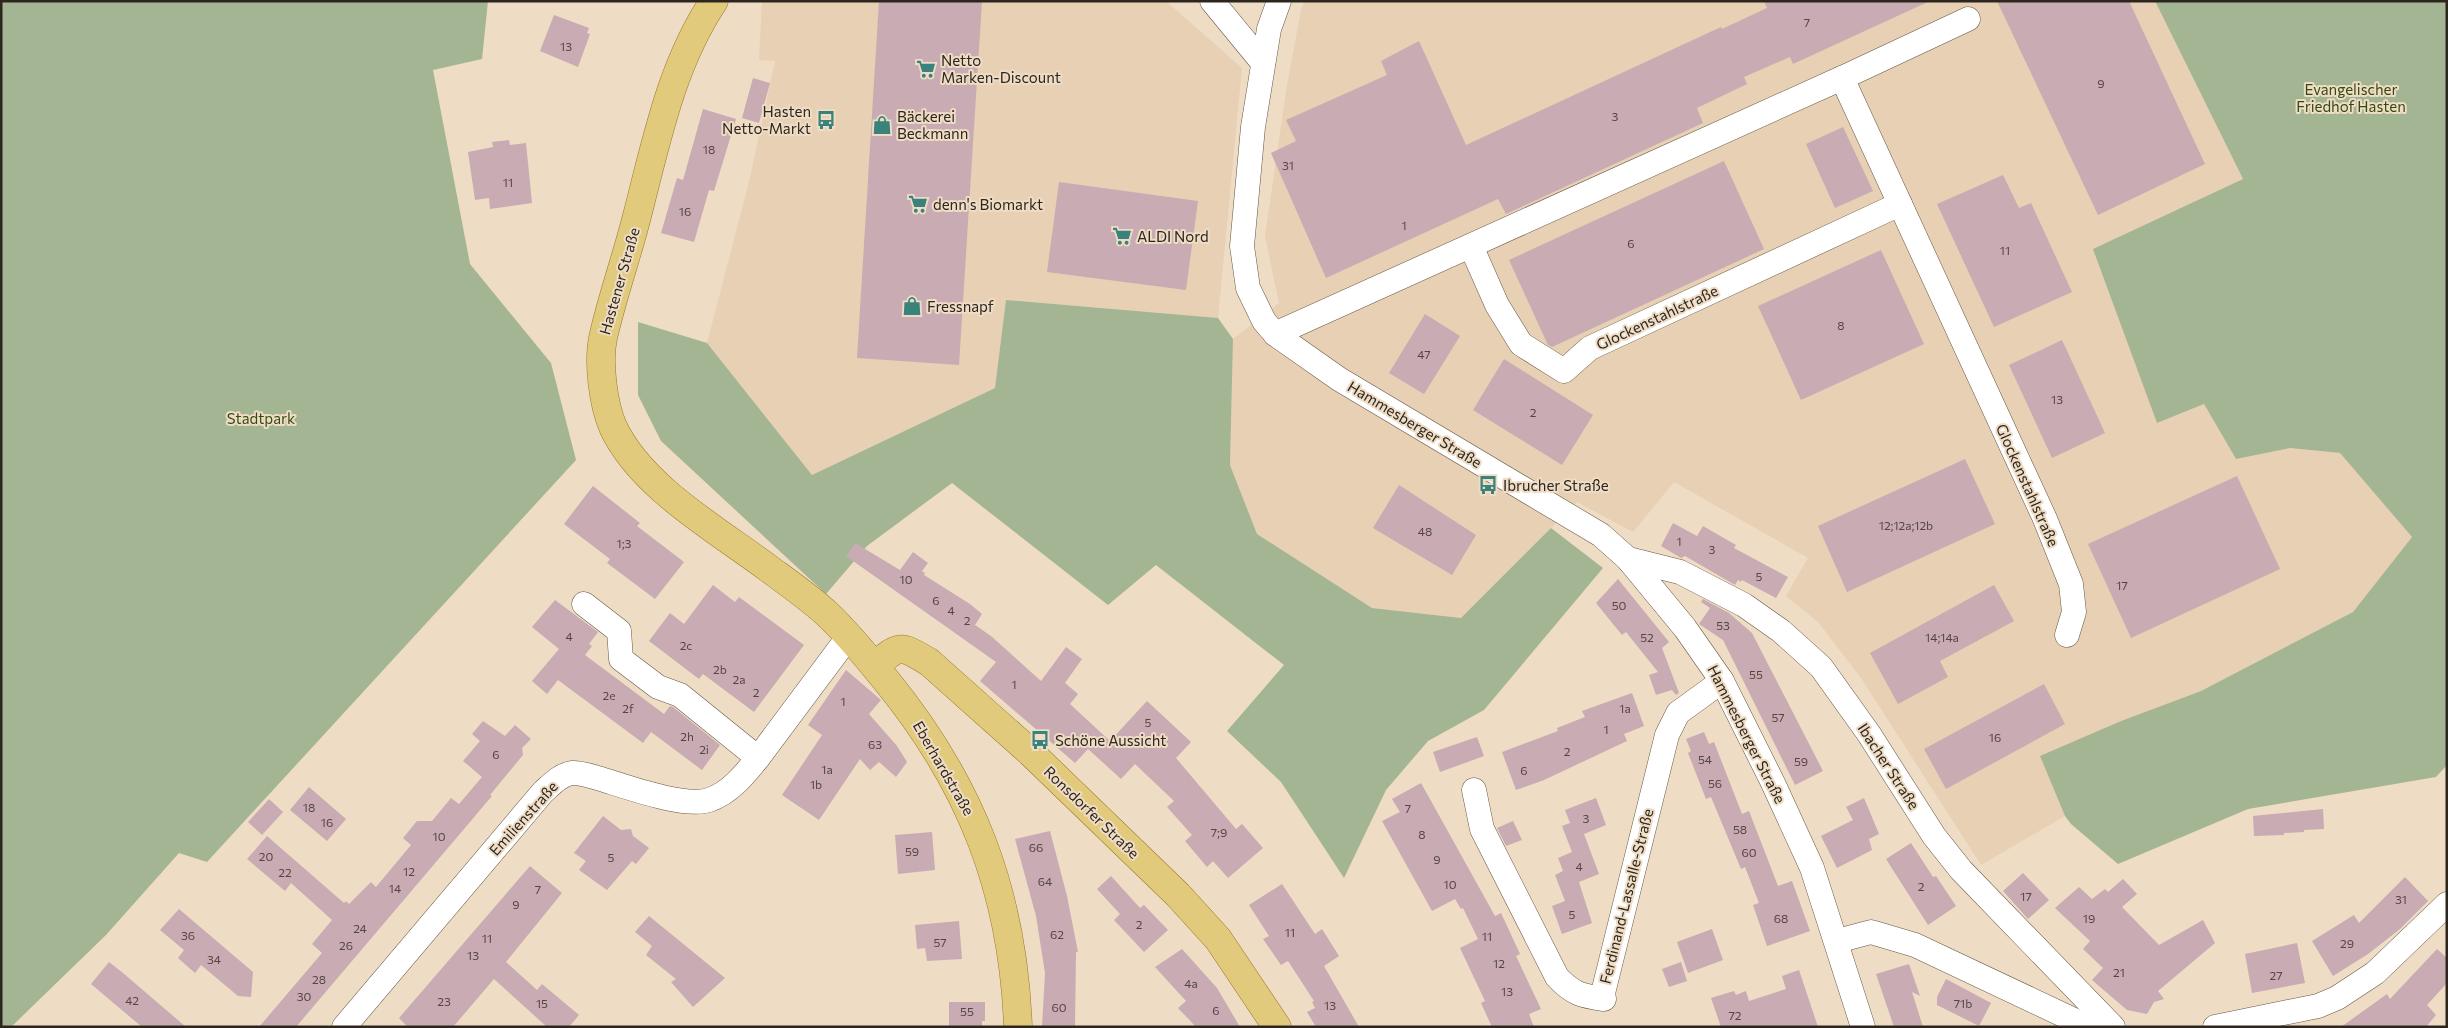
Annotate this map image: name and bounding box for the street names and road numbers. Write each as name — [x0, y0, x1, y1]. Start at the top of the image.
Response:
street label: Hastener Straße — [595, 225, 643, 337]
street label: Glockenstahlstraße — [1593, 281, 1721, 353]
street label: Hammesberger Straße — [1345, 377, 1485, 471]
street label: Glockenstahlstraße — [1993, 421, 2063, 549]
street label: Hammesberger Straße — [1704, 662, 1790, 806]
street label: Eberhardstraße — [910, 718, 978, 819]
street label: Ibacher Straße — [1854, 720, 1924, 813]
street label: Ronsdorfer Straße — [1041, 762, 1143, 862]
street label: Emilienstraße — [485, 777, 561, 859]
street label: Ferdinand-Lassalle-Straße — [1596, 807, 1656, 985]

